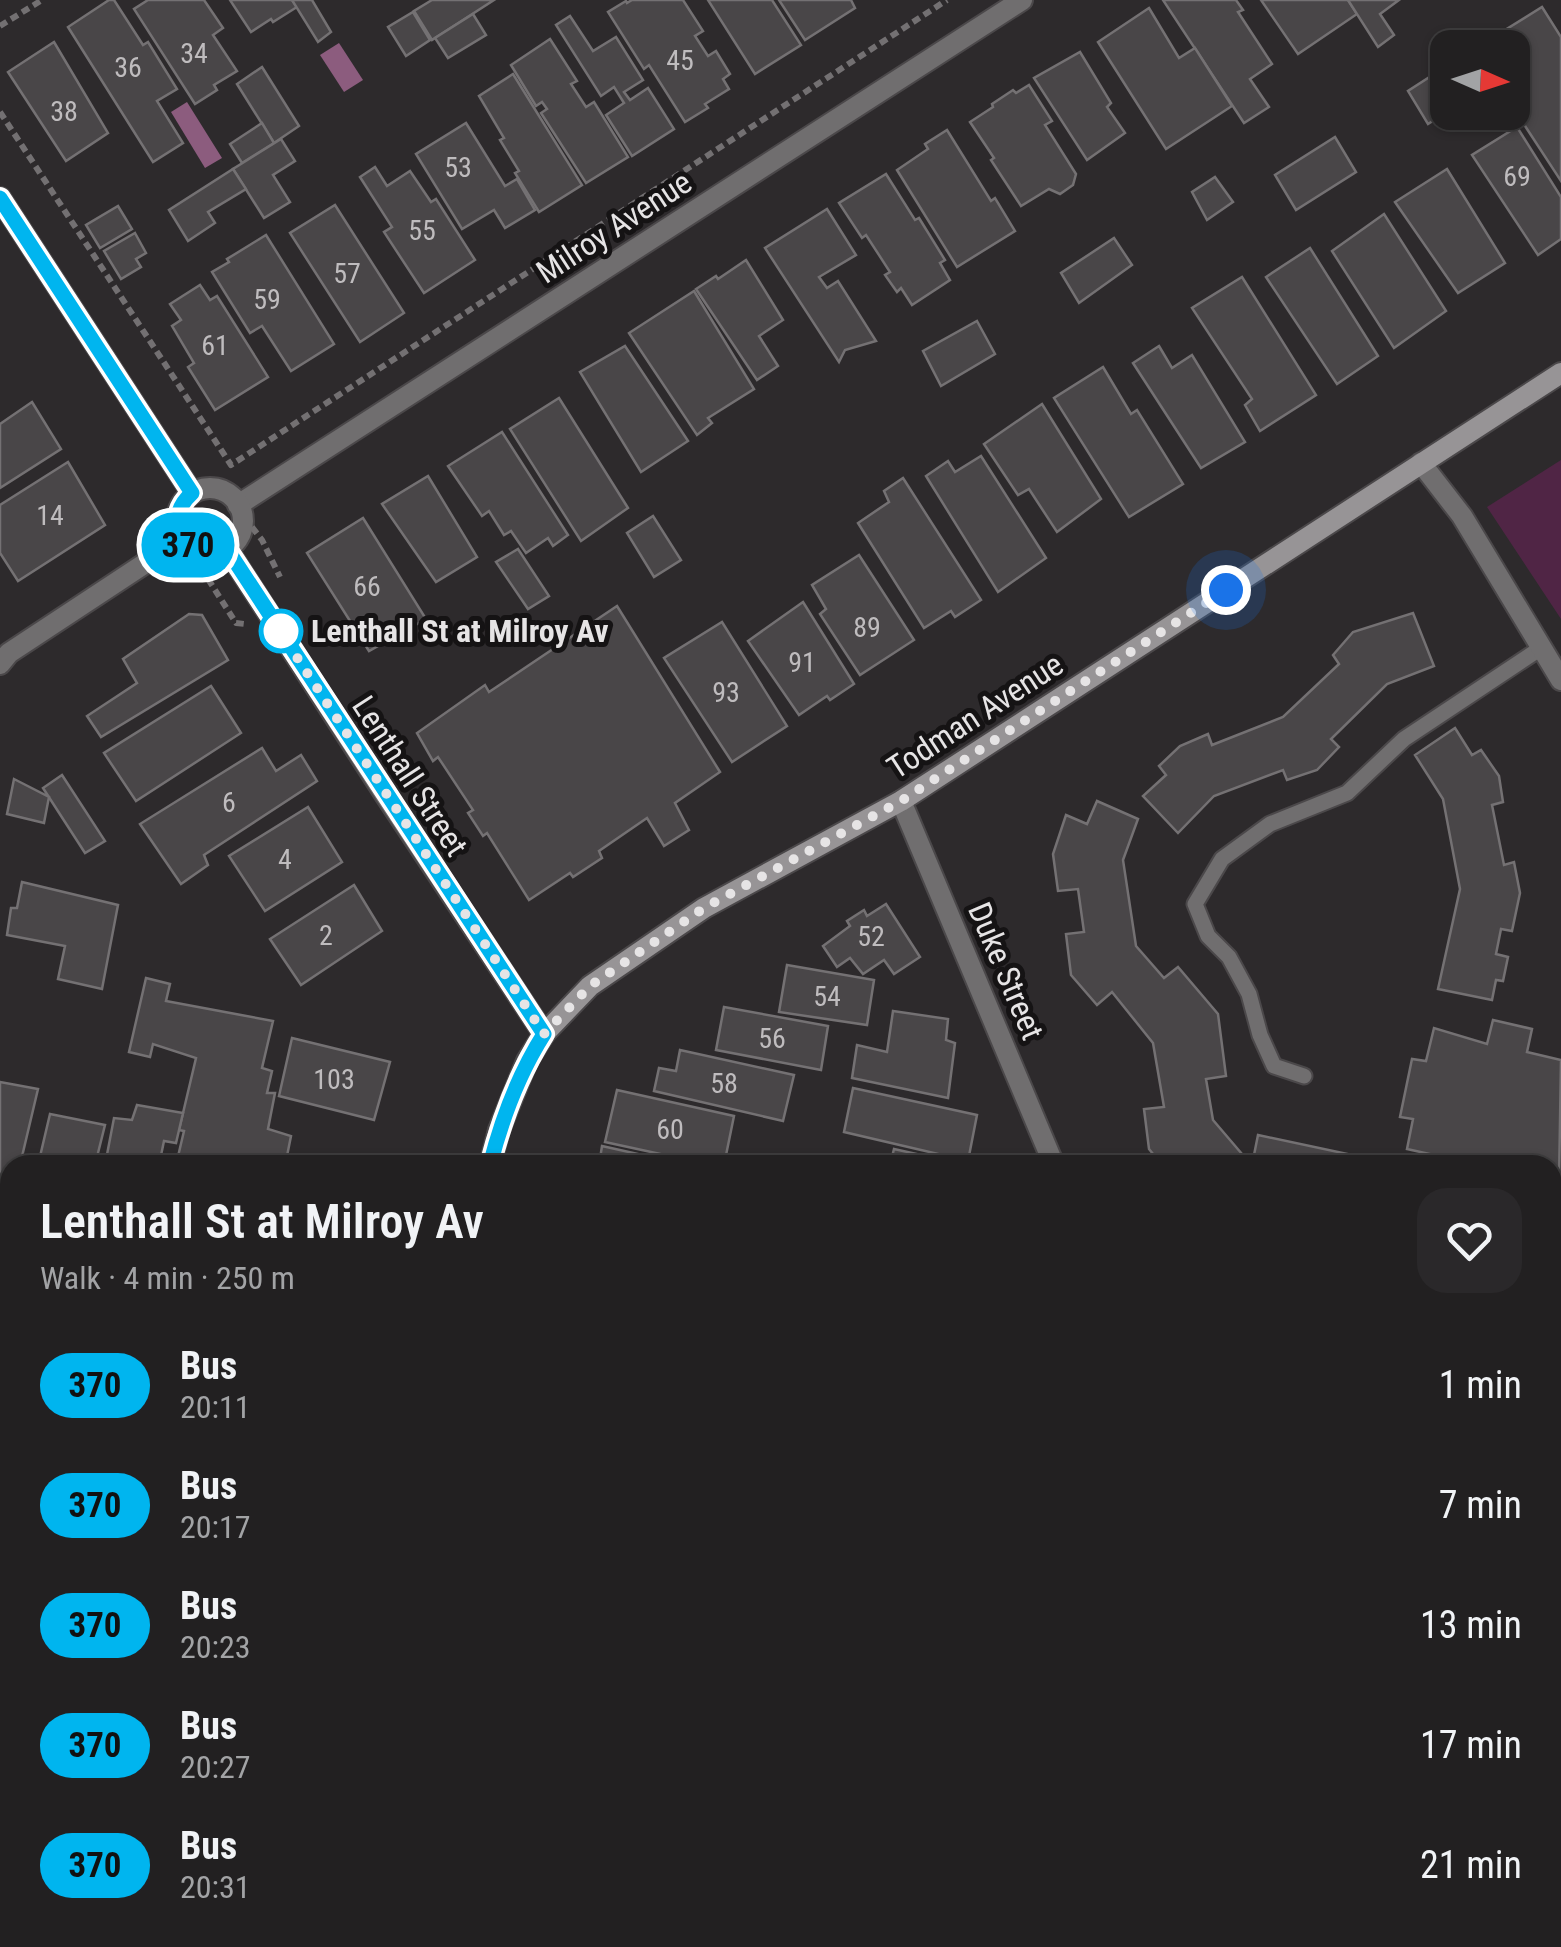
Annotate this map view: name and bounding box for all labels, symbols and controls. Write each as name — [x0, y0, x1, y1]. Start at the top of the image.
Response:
north arrow — [1430, 30, 1530, 130]
map controls — [1430, 30, 1530, 130]
house number: 34 — [180, 37, 208, 70]
house number: 45 — [666, 44, 694, 77]
house number: 36 — [114, 51, 142, 84]
house number: 38 — [50, 95, 78, 128]
house number: 53 — [444, 151, 472, 184]
house number: 69 — [1503, 160, 1531, 193]
street label: Milroy Avenue — [529, 163, 699, 291]
house number: 55 — [408, 214, 436, 247]
house number: 57 — [333, 257, 361, 290]
house number: 59 — [253, 283, 281, 316]
house number: 61 — [201, 329, 229, 362]
house number: 14 — [36, 499, 64, 532]
line badge: 370 — [130, 512, 246, 578]
text: 370 — [161, 525, 215, 566]
your location — [1201, 565, 1251, 615]
house number: 66 — [353, 570, 381, 603]
marker: Lenthall St at Milroy Av — [260, 610, 302, 652]
house number: 89 — [853, 611, 881, 644]
place label: Lenthall St at Milroy Av — [311, 612, 609, 650]
street label: Todman Avenue — [880, 645, 1070, 787]
house number: 91 — [788, 646, 816, 679]
house number: 93 — [712, 676, 740, 709]
street label: Lenthall Street — [344, 689, 476, 863]
house number: 6 — [222, 786, 236, 819]
house number: 4 — [278, 843, 292, 876]
street label: Duke Street — [960, 897, 1052, 1045]
house number: 2 — [319, 919, 333, 952]
house number: 52 — [857, 920, 885, 953]
house number: 54 — [813, 980, 841, 1013]
house number: 56 — [758, 1022, 786, 1055]
house number: 103 — [313, 1063, 355, 1096]
house number: 58 — [710, 1067, 738, 1100]
house number: 60 — [656, 1113, 684, 1146]
button: heart — [1417, 1188, 1522, 1293]
text: Lenthall St at Milroy Av — [40, 1193, 484, 1250]
text: Walk · 4 min · 250 m — [40, 1259, 295, 1297]
text: Bus — [180, 1344, 237, 1388]
text: 1 min — [1439, 1363, 1522, 1407]
text: 370 — [68, 1365, 122, 1406]
text: 20:11 — [180, 1388, 251, 1426]
text: Bus — [180, 1464, 237, 1508]
text: 7 min — [1439, 1483, 1522, 1527]
text: 370 — [68, 1485, 122, 1526]
text: 20:17 — [180, 1508, 251, 1546]
text: Bus — [180, 1584, 237, 1628]
text: 13 min — [1420, 1603, 1522, 1647]
text: 370 — [68, 1605, 122, 1646]
text: 20:23 — [180, 1628, 251, 1666]
text: Bus — [180, 1704, 237, 1748]
text: 17 min — [1420, 1723, 1522, 1767]
text: 370 — [68, 1725, 122, 1766]
text: 20:27 — [180, 1748, 251, 1786]
text: Bus — [180, 1824, 237, 1868]
text: 21 min — [1420, 1843, 1522, 1887]
text: 370 — [68, 1845, 122, 1886]
text: 20:31 — [180, 1868, 251, 1906]

